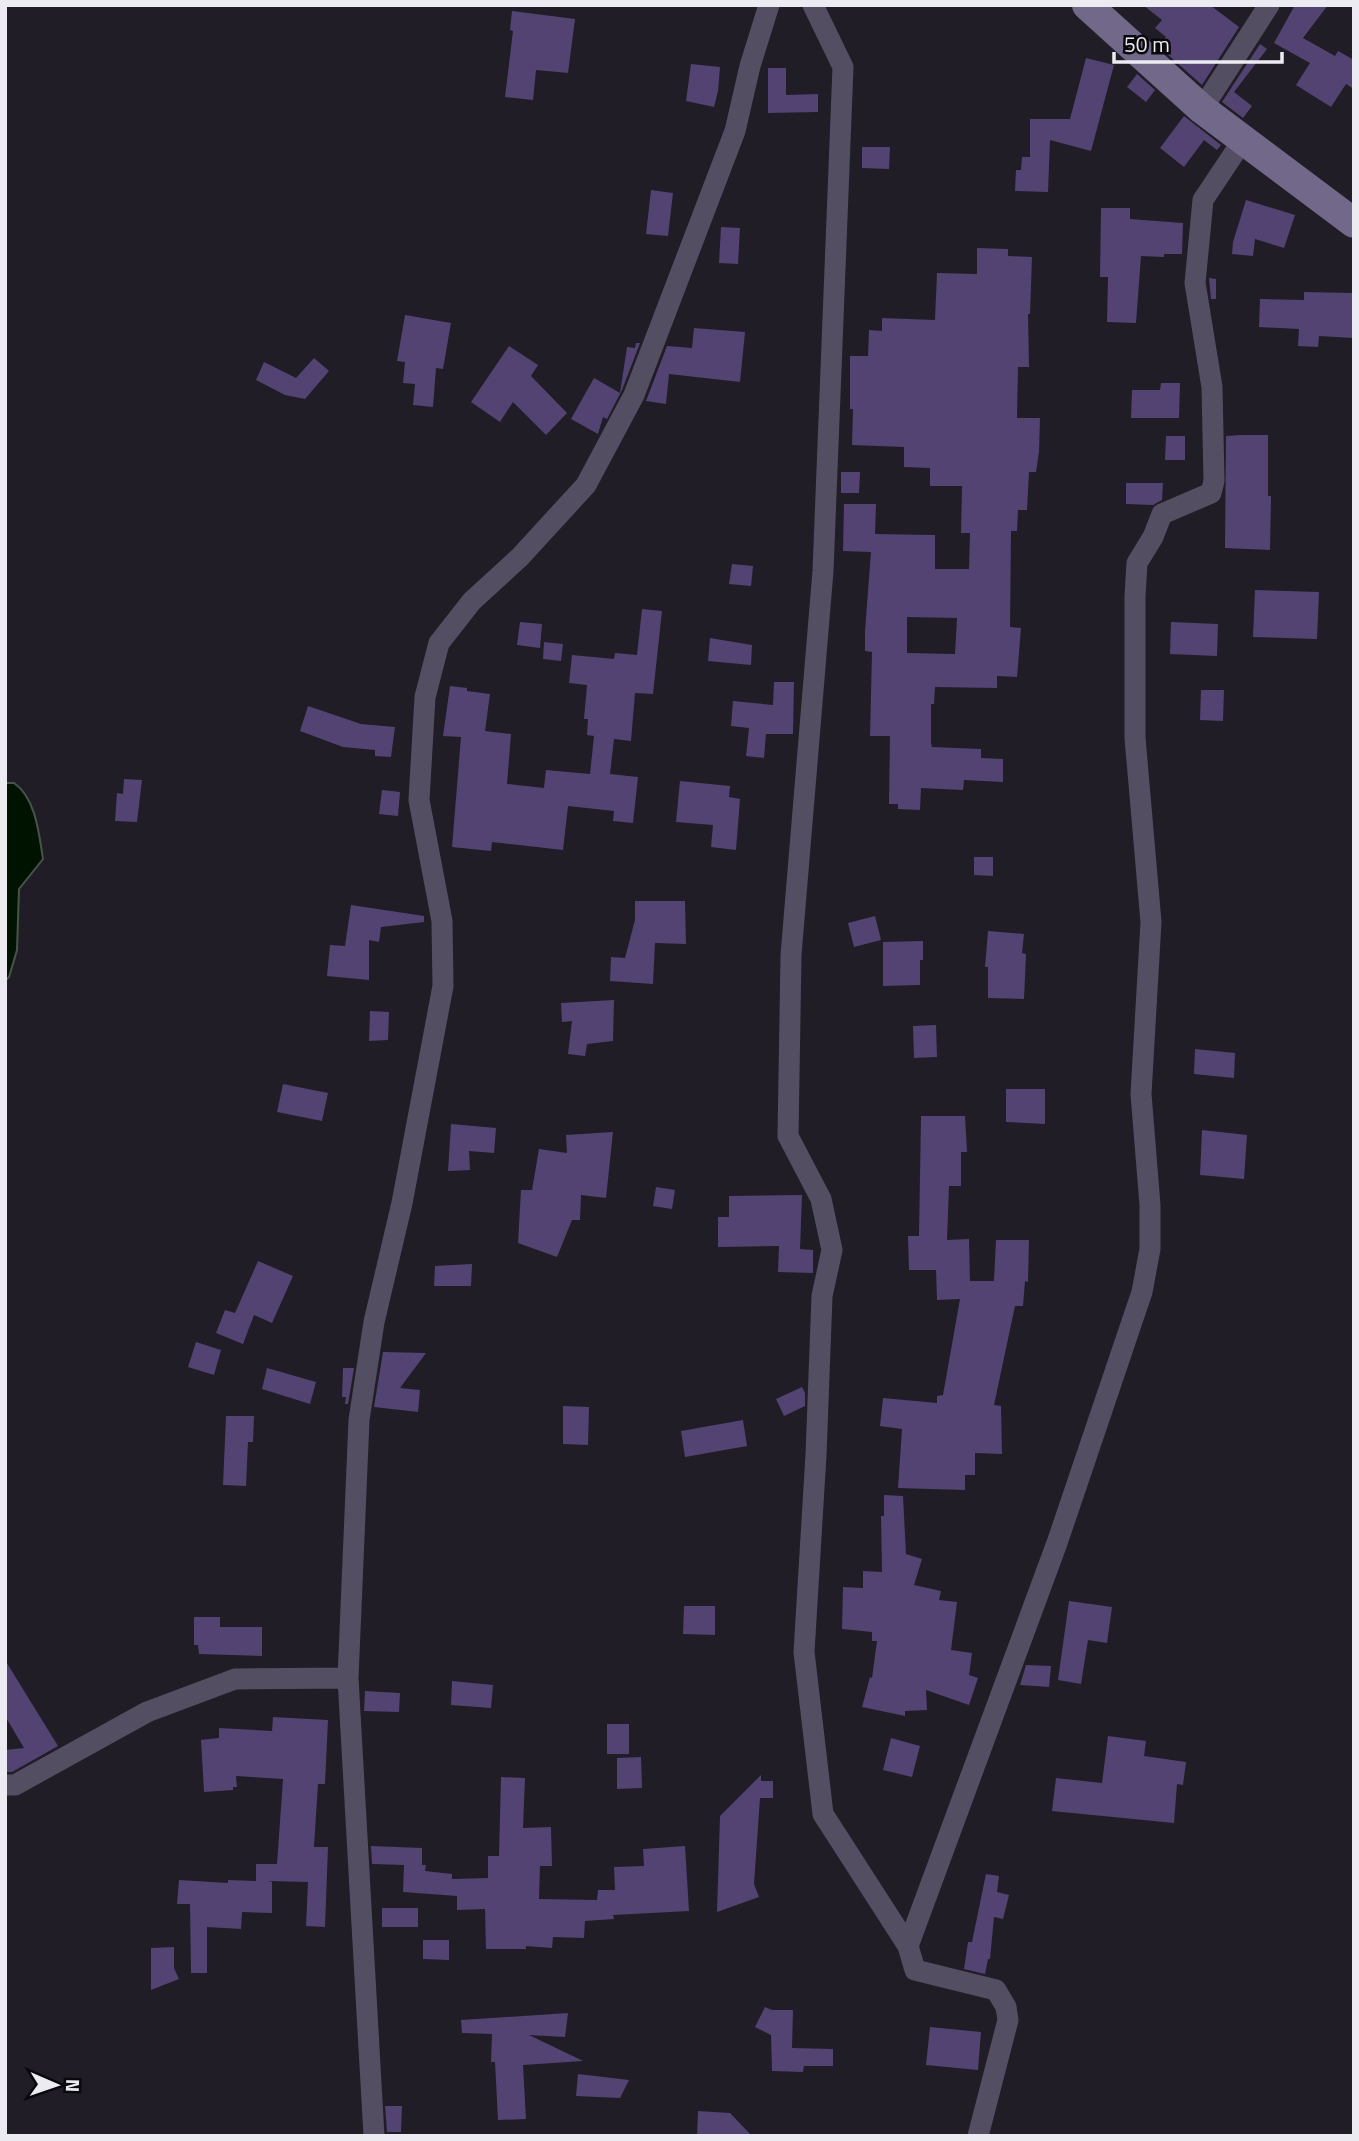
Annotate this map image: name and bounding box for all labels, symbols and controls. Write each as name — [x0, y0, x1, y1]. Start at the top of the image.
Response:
scale bar — [1114, 21, 1282, 65]
text: 50 m — [1124, 28, 1170, 60]
north arrow — [21, 2050, 91, 2120]
text: N — [59, 2079, 88, 2093]

